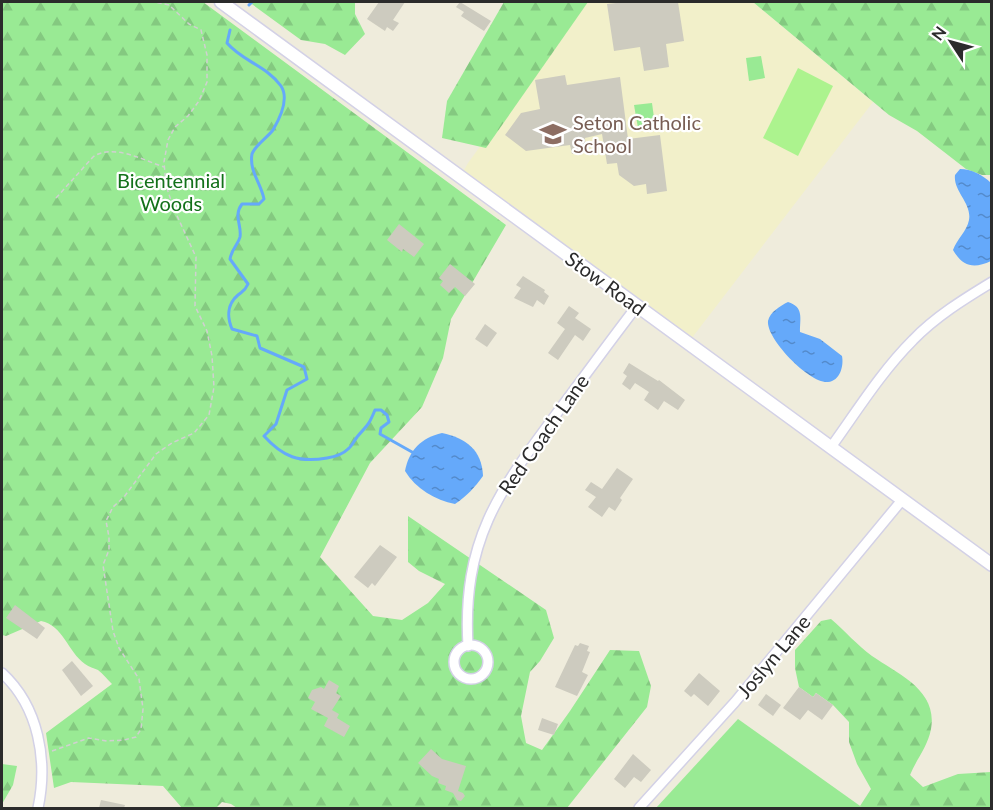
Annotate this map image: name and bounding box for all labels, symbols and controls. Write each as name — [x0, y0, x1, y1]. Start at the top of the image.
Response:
north arrow — [921, 12, 981, 72]
text: N — [927, 22, 950, 43]
place label: Seton Catholic School — [573, 110, 701, 157]
school or university icon: Seton Catholic School — [538, 119, 568, 149]
park label: Bicentennial Woods — [117, 168, 225, 215]
street label: Stow Road — [561, 246, 651, 320]
street label: Red Coach Lane — [493, 369, 593, 499]
street label: Joslyn Lane — [731, 609, 815, 703]

